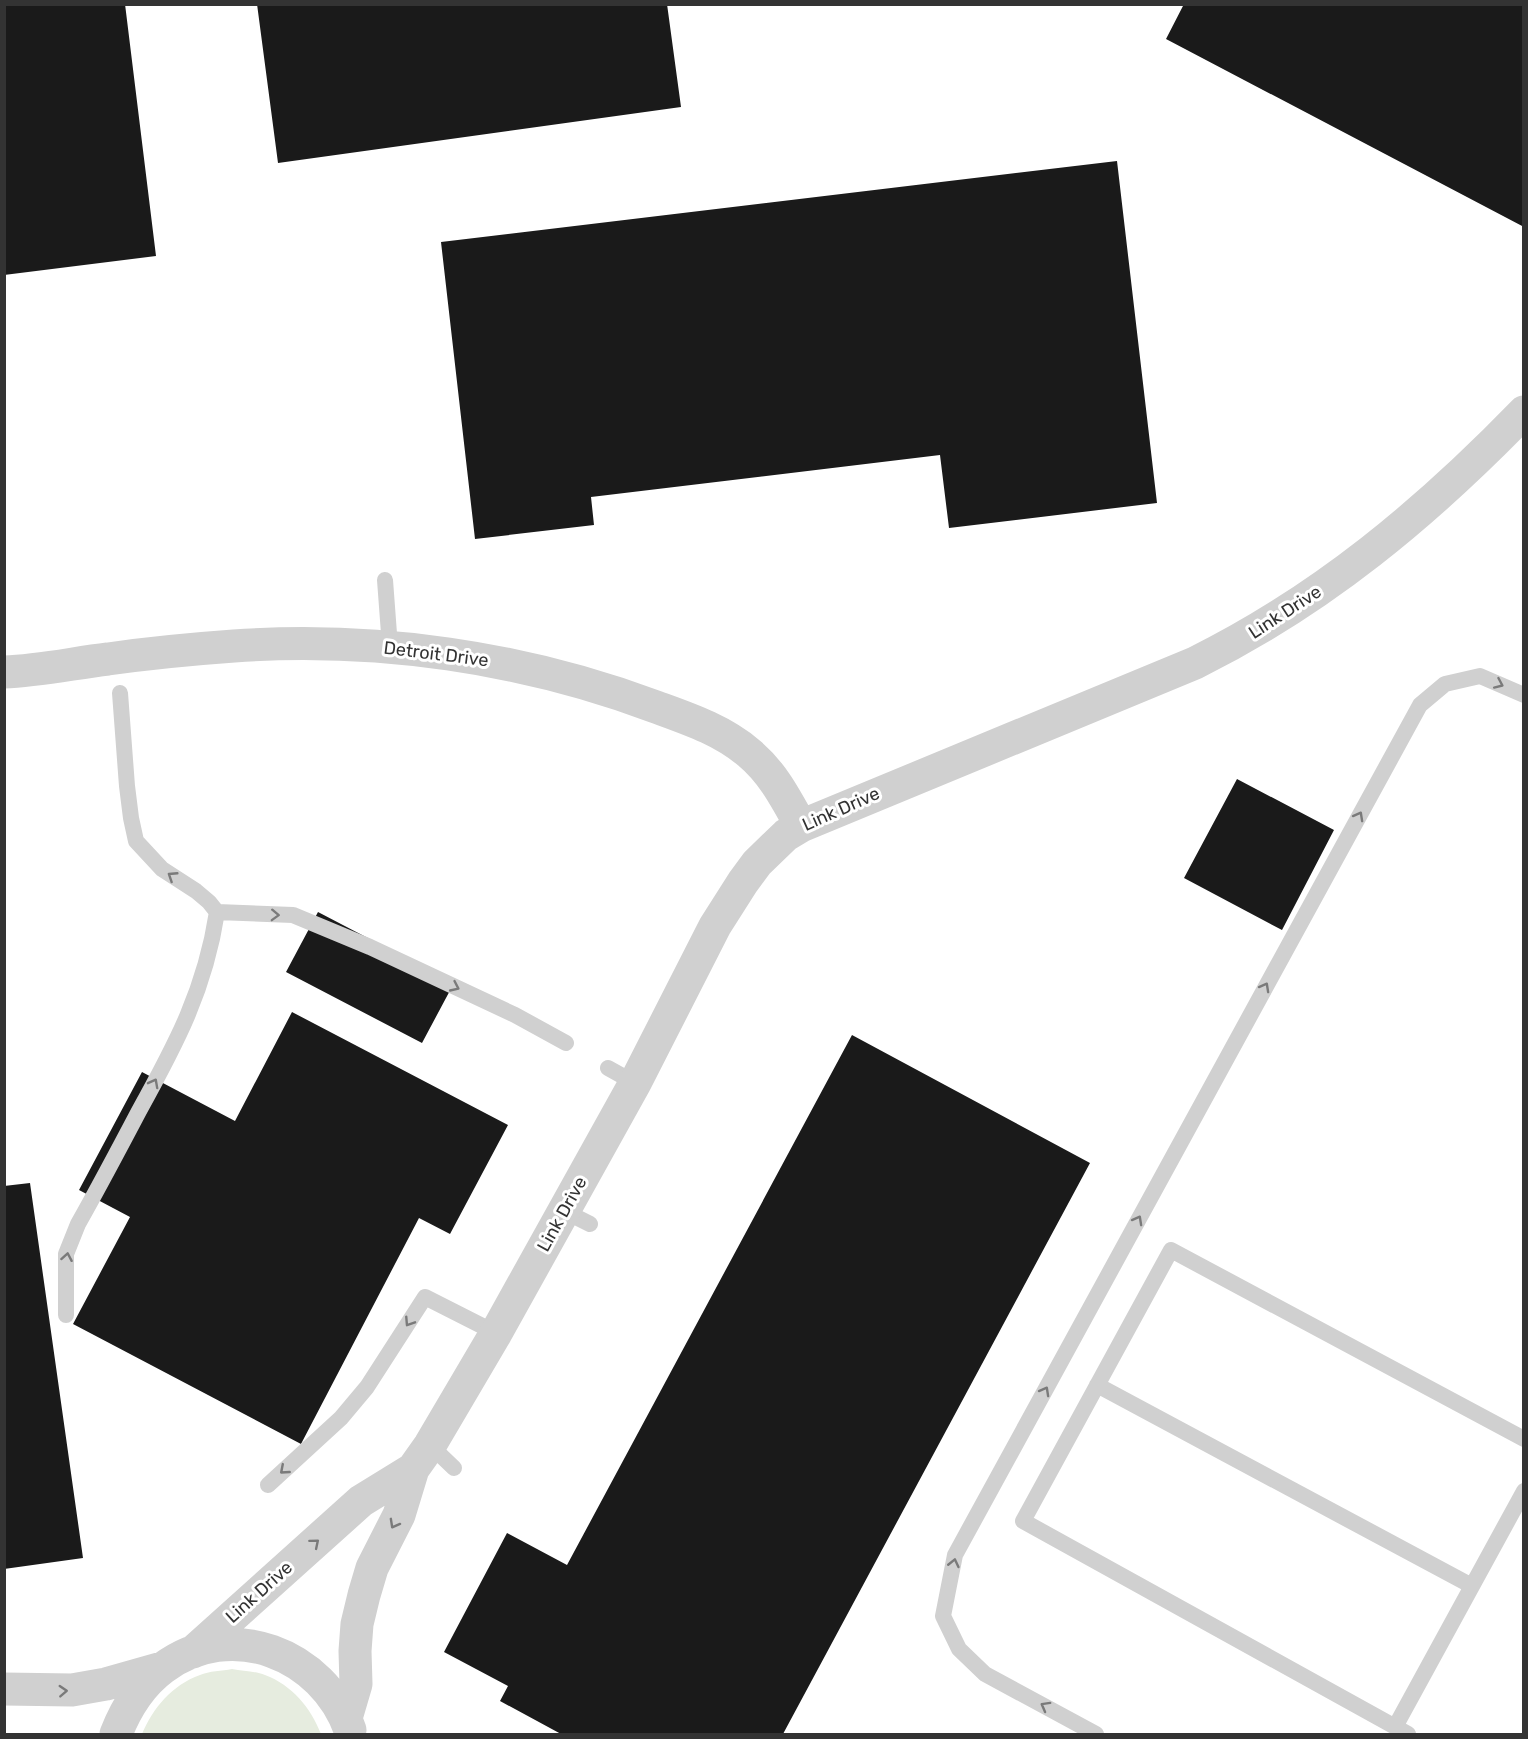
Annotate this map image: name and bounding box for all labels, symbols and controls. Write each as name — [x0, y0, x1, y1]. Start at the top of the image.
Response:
street label: Link Drive — [1245, 580, 1325, 644]
street label: Detroit Drive — [382, 637, 490, 671]
one-way arrow — [1492, 677, 1503, 689]
street label: Link Drive — [799, 782, 883, 836]
one-way arrow — [1352, 812, 1363, 823]
one-way arrow — [168, 872, 179, 883]
one-way arrow — [271, 908, 280, 921]
one-way arrow — [449, 979, 460, 991]
one-way arrow — [1258, 983, 1269, 994]
one-way arrow — [147, 1079, 158, 1090]
street label: Link Drive — [532, 1173, 592, 1255]
one-way arrow — [1131, 1216, 1142, 1226]
one-way arrow — [60, 1252, 73, 1262]
one-way arrow — [406, 1315, 417, 1326]
one-way arrow — [1038, 1387, 1049, 1397]
one-way arrow — [281, 1463, 291, 1474]
one-way arrow — [390, 1518, 401, 1528]
one-way arrow — [308, 1539, 319, 1550]
street label: Link Drive — [221, 1556, 297, 1628]
one-way arrow — [947, 1558, 960, 1568]
one-way arrow — [58, 1684, 67, 1697]
one-way arrow — [1041, 1702, 1051, 1713]

